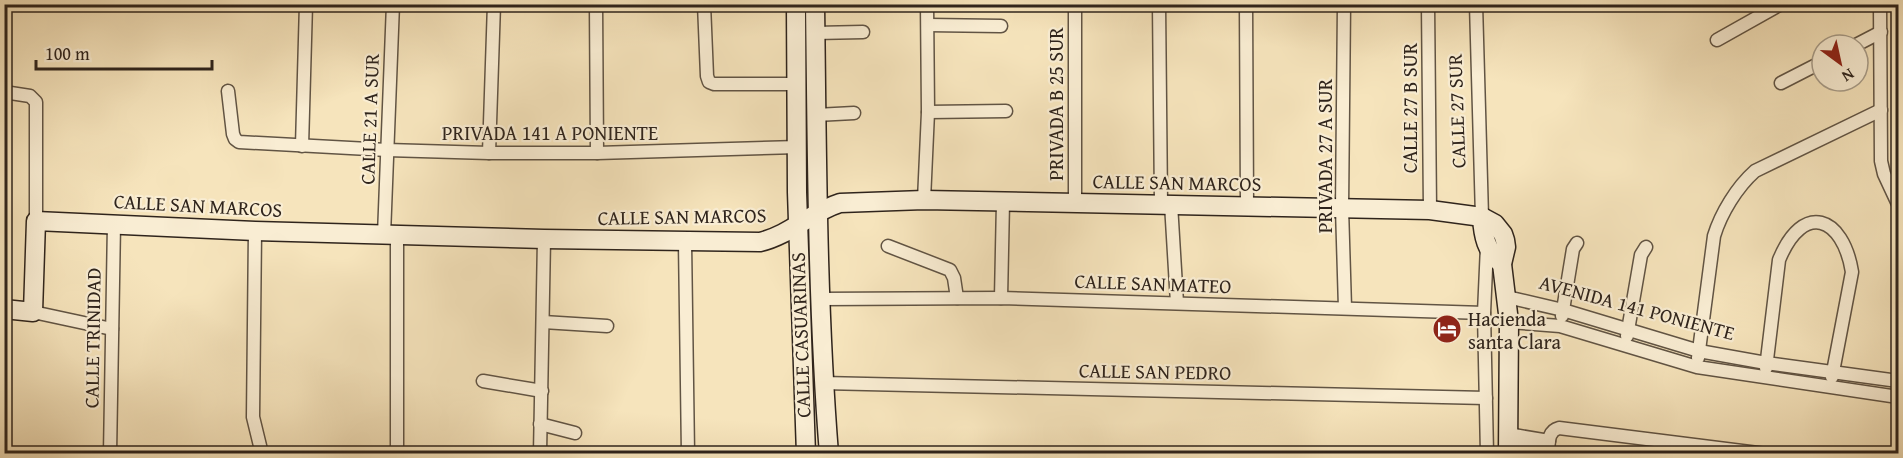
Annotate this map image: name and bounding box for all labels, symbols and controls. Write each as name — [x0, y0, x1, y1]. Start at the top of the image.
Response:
street label: PRIVADA B 25 SUR — [1041, 27, 1070, 181]
scale bar — [36, 33, 212, 71]
north arrow — [1810, 33, 1870, 93]
text: 100 m — [45, 40, 90, 67]
street label: CALLE 27 B SUR — [1395, 42, 1424, 173]
street label: CALLE 21 A SUR — [352, 53, 386, 185]
street label: CALLE 27 SUR — [1439, 53, 1472, 169]
text: N — [1837, 63, 1859, 89]
street label: PRIVADA 27 A SUR — [1310, 78, 1339, 233]
street label: PRIVADA 141 A PONIENTE — [442, 118, 658, 147]
street label: CALLE SAN MARCOS — [1092, 166, 1262, 198]
street label: CALLE SAN MARCOS — [113, 186, 283, 224]
street label: CALLE SAN MARCOS — [597, 200, 767, 232]
street label: CALLE CASUARINAS — [783, 252, 817, 418]
street label: CALLE SAN MATEO — [1074, 266, 1232, 300]
street label: AVENIDA 141 PONIENTE — [1536, 267, 1738, 347]
street label: CALLE TRINIDAD — [76, 268, 108, 408]
place label: Hacienda santa Clara — [1468, 304, 1562, 356]
hotel icon: Hacienda santa Clara — [1431, 313, 1463, 345]
street label: CALLE SAN PEDRO — [1079, 355, 1231, 387]

